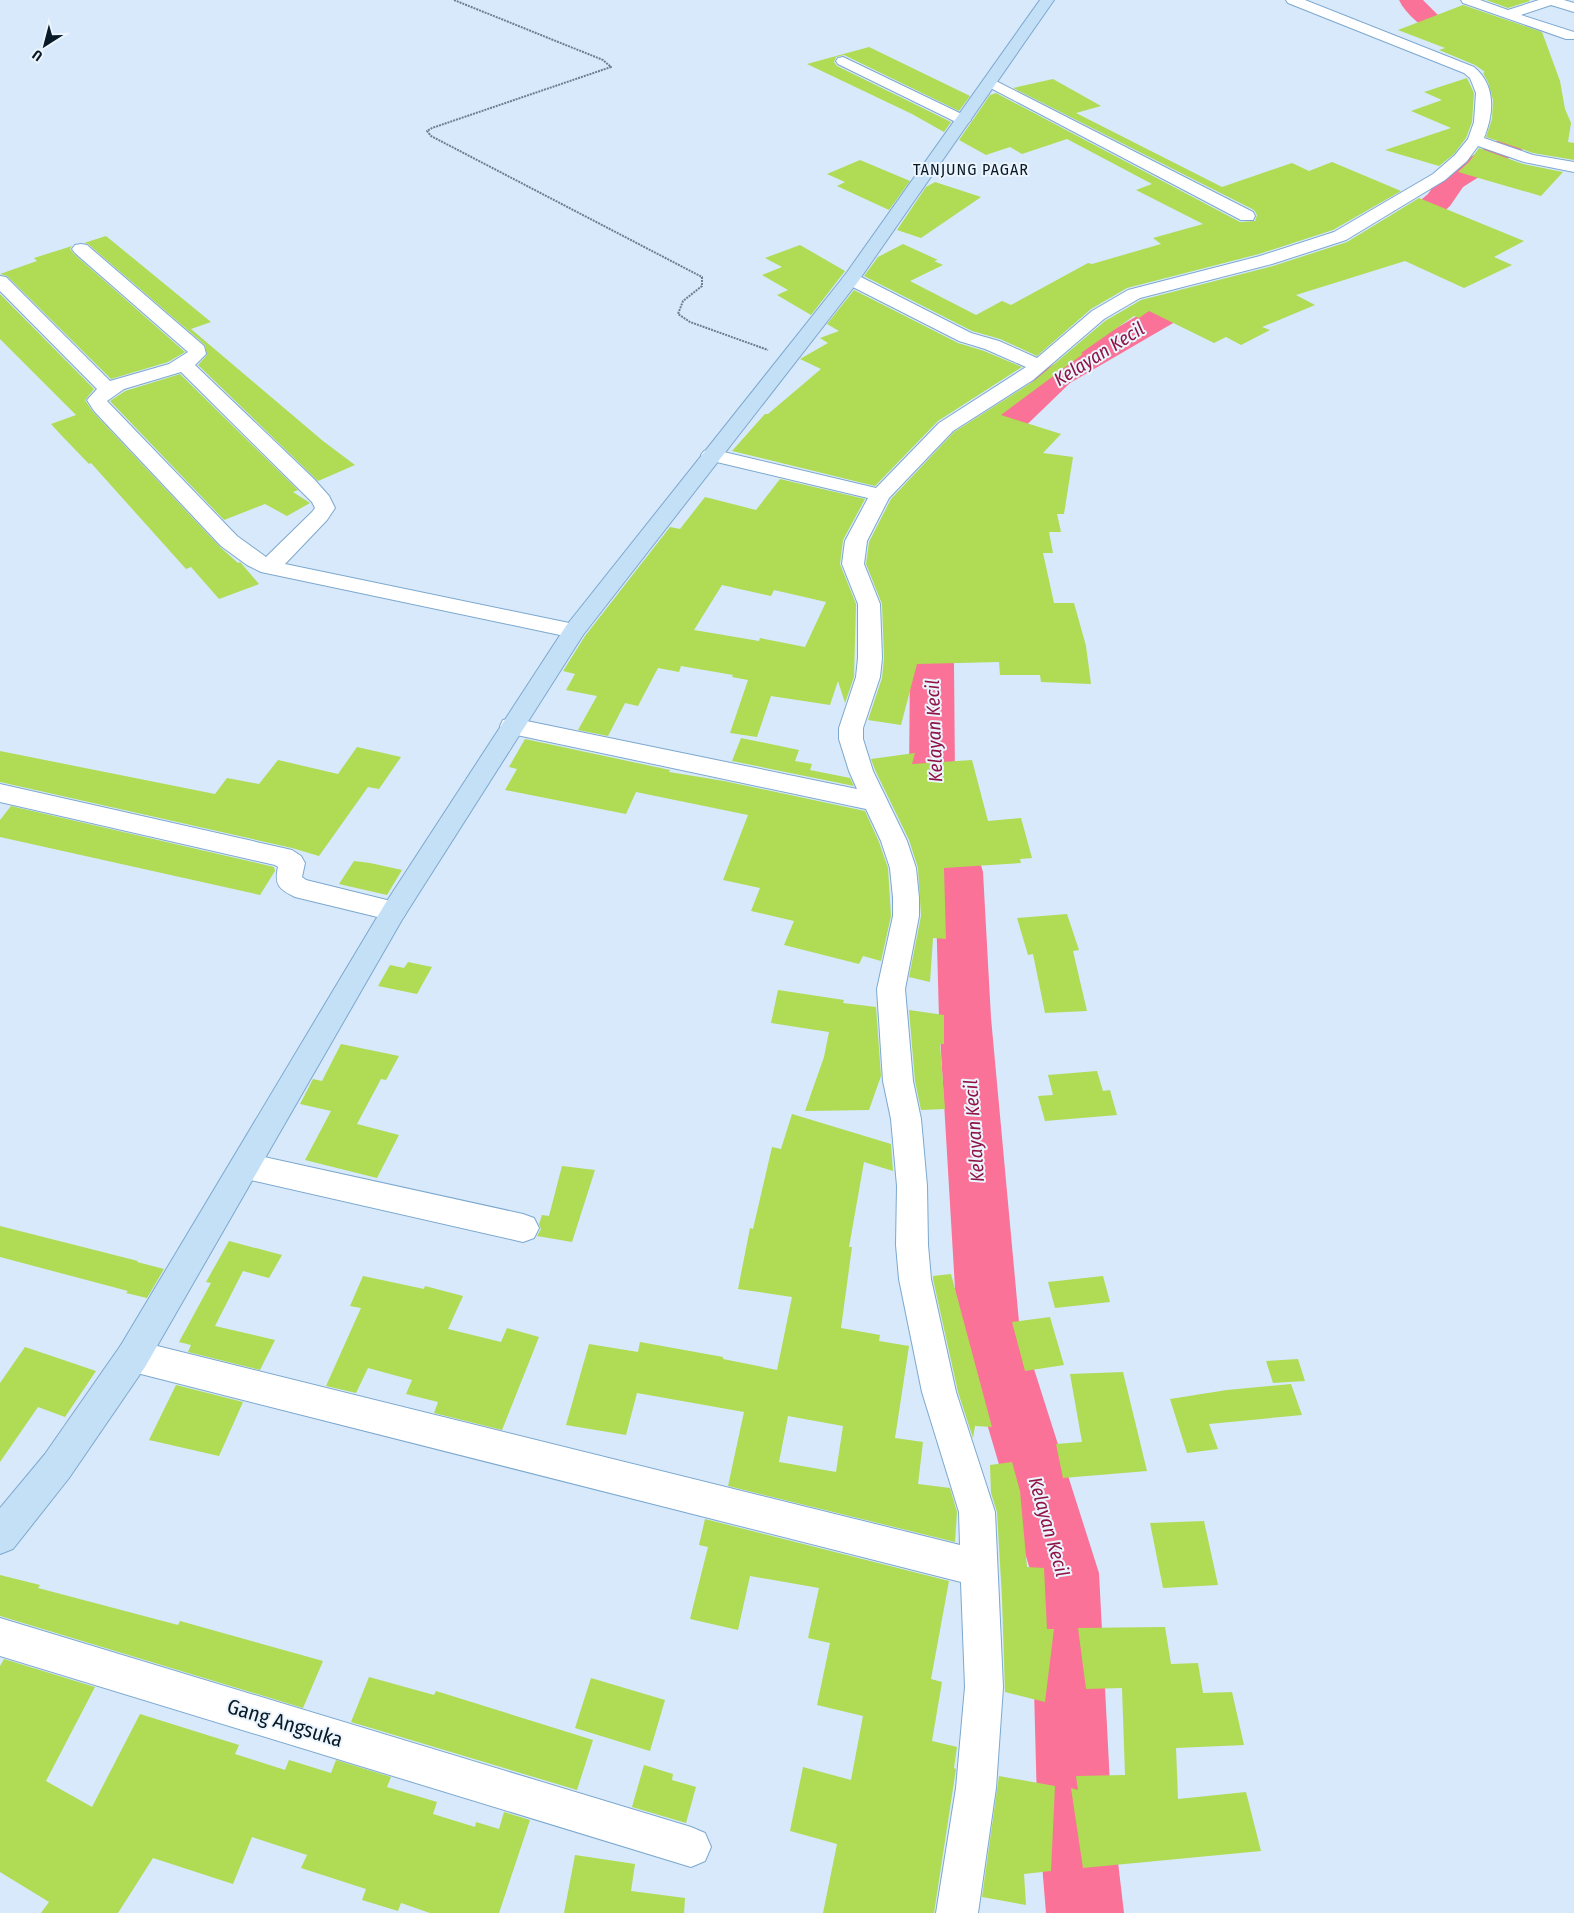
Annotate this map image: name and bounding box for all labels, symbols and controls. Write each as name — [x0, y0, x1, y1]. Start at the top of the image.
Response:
north arrow — [20, 20, 70, 70]
text: U — [29, 46, 46, 64]
district label: TANJUNG PAGAR — [913, 160, 1029, 179]
water label: Kelayan Kecil — [1049, 317, 1149, 391]
water label: Kelayan Kecil — [921, 679, 947, 783]
water label: Kelayan Kecil — [959, 1079, 989, 1183]
water label: Kelayan Kecil — [1024, 1474, 1074, 1580]
street label: Gang Angsuka — [224, 1693, 346, 1753]

